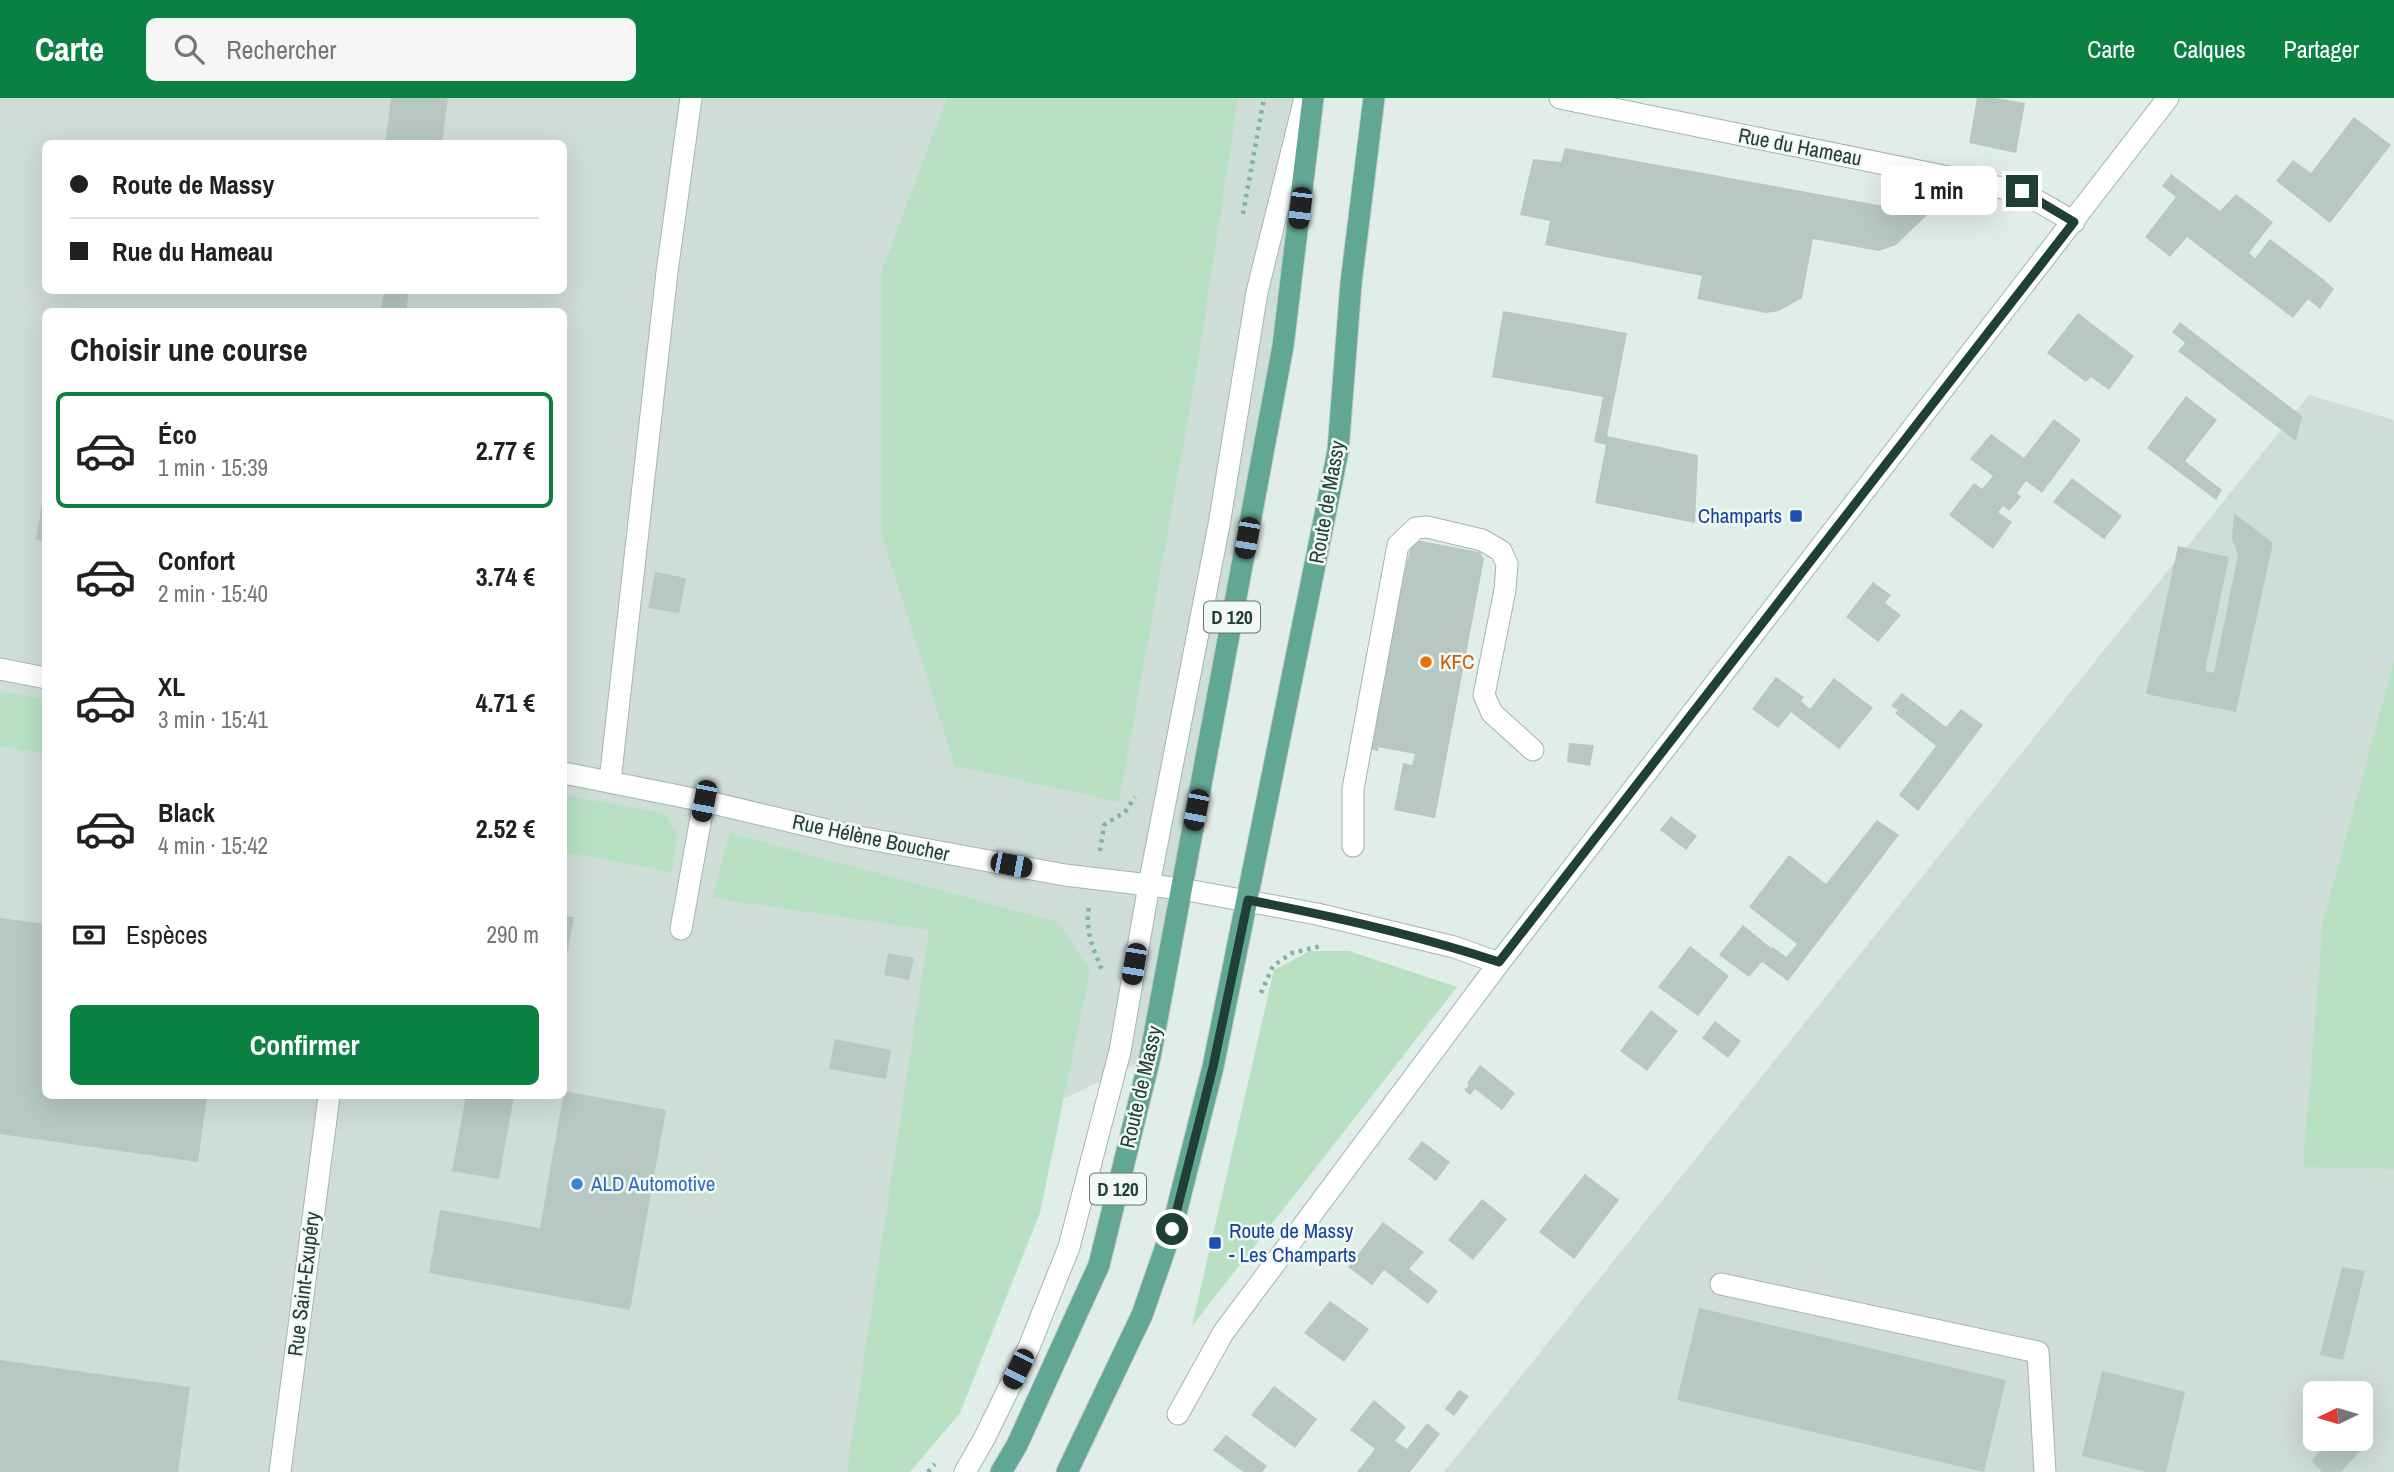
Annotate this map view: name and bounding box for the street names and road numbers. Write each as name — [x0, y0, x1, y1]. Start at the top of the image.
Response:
street label: Rue du Hameau — [1736, 120, 1864, 173]
street label: Route de Massy — [1301, 438, 1352, 566]
road number: D 120 — [1204, 602, 1260, 632]
street label: Rue Hélène Boucher — [790, 807, 953, 868]
street label: Route de Massy — [1112, 1023, 1169, 1151]
road number: D 120 — [1090, 1174, 1146, 1204]
street label: Rue Saint-Exupéry — [280, 1210, 327, 1358]

